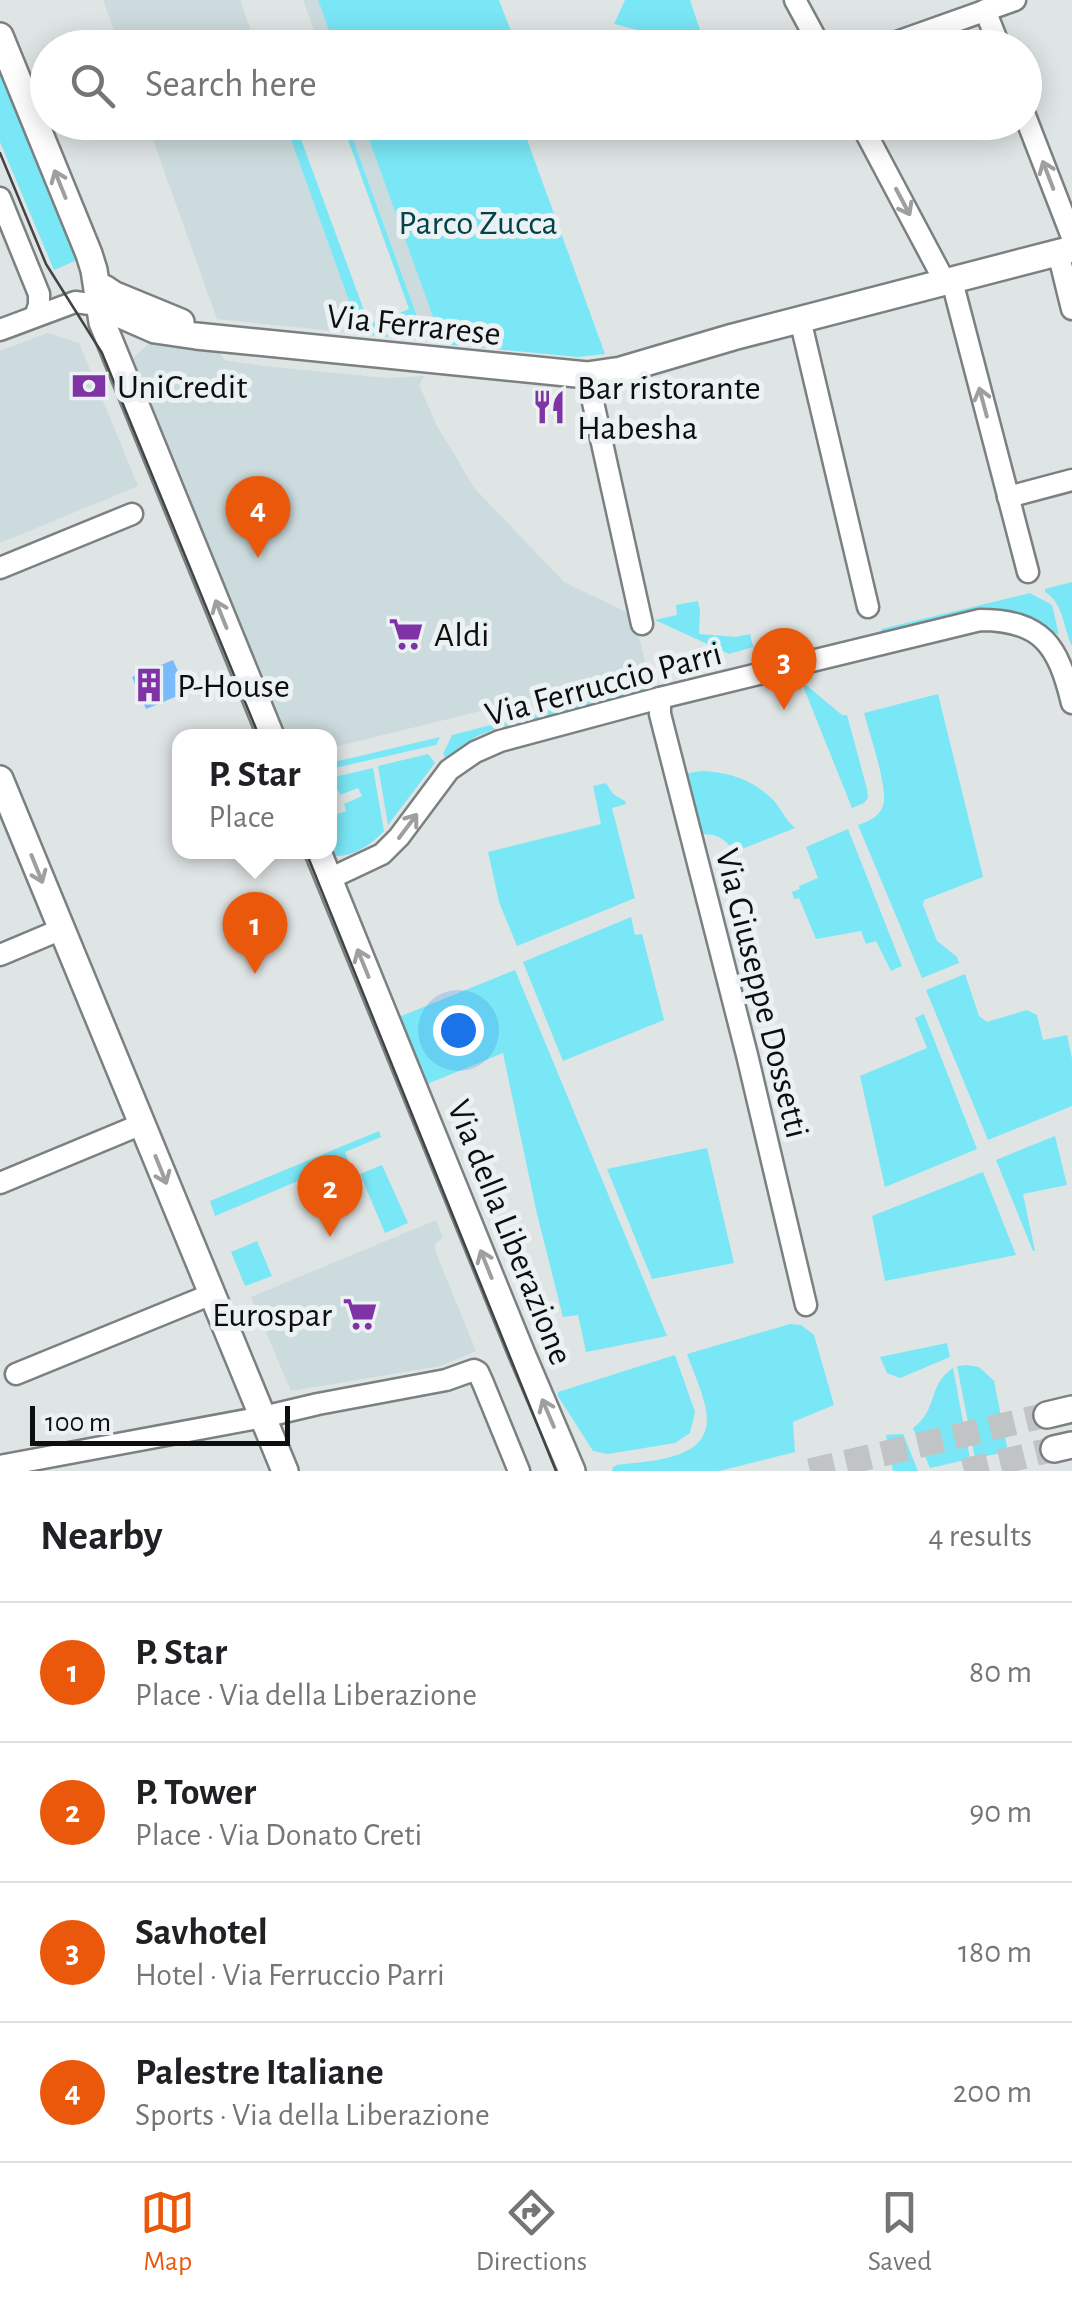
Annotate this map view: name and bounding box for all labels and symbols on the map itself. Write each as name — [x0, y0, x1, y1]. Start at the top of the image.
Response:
one-way arrow — [1038, 160, 1056, 191]
one-way arrow — [50, 170, 68, 200]
one-way arrow — [894, 187, 913, 217]
park label: Parco Zucca — [398, 206, 558, 241]
street label: Via Ferrarese — [325, 299, 503, 352]
bank icon: UniCredit — [70, 367, 108, 405]
place label: UniCredit — [117, 370, 247, 405]
place label: Bar ristorante Habesha — [577, 371, 761, 446]
one-way arrow — [973, 387, 992, 418]
restaurant icon: Bar ristorante Habesha — [530, 388, 568, 426]
pin: 4 — [226, 476, 290, 558]
one-way arrow — [210, 599, 228, 630]
supermarket icon: Aldi — [387, 615, 425, 653]
place label: Aldi — [434, 618, 489, 653]
pin: 3 — [752, 628, 816, 710]
street label: Via Ferruccio Parri — [481, 636, 725, 733]
building icon: P-House — [130, 666, 168, 704]
place label: P-House — [177, 669, 290, 704]
one-way arrow — [397, 813, 418, 840]
street label: Via Giuseppe Dossetti — [709, 845, 814, 1142]
one-way arrow — [30, 853, 48, 884]
pin: 1 — [222, 892, 288, 974]
one-way arrow — [353, 948, 371, 979]
your location — [433, 1005, 484, 1056]
street label: Via della Liberazione — [441, 1095, 579, 1370]
one-way arrow — [153, 1154, 171, 1184]
pin: 2 — [298, 1154, 362, 1237]
one-way arrow — [475, 1249, 493, 1280]
supermarket icon: Eurospar — [341, 1295, 379, 1333]
place label: Eurospar — [212, 1298, 333, 1333]
one-way arrow — [537, 1398, 555, 1428]
scale bar — [30, 1401, 290, 1446]

